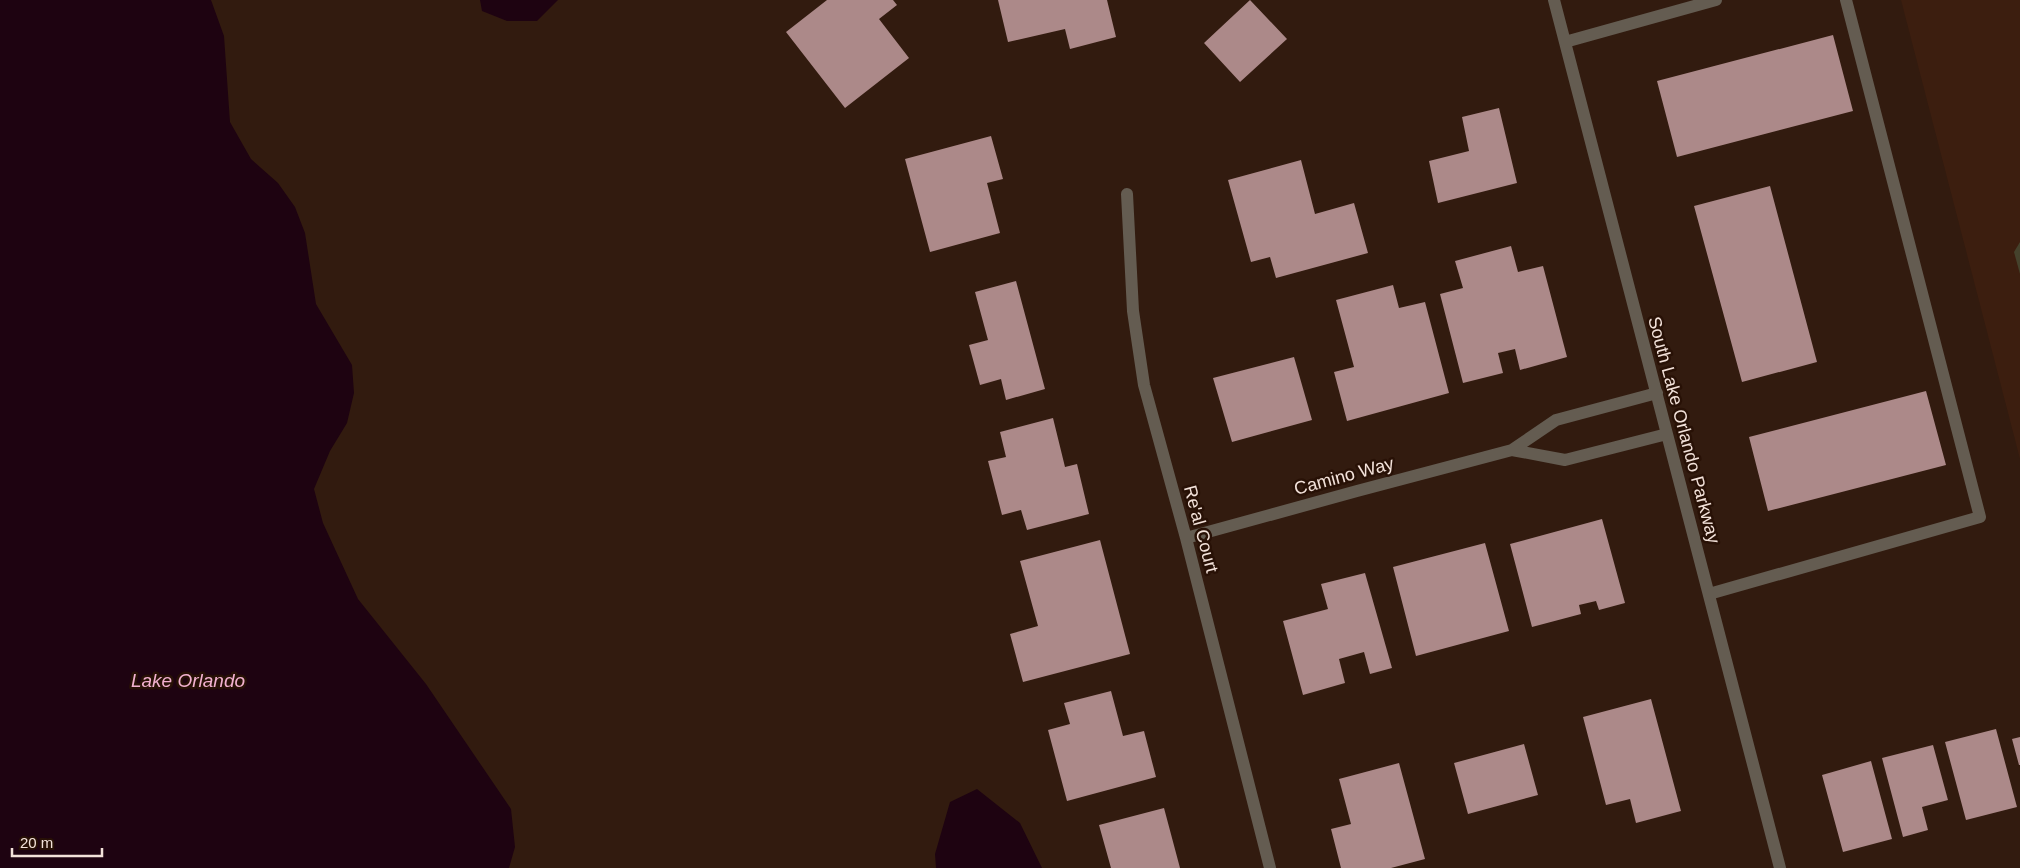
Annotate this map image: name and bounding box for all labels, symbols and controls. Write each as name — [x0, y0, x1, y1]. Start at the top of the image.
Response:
street label: South Lake Orlando Parkway — [1644, 314, 1724, 546]
street label: Camino Way — [1292, 453, 1396, 499]
street label: Re'al Court — [1180, 483, 1222, 575]
water label: Lake Orlando — [131, 670, 245, 691]
scale bar — [12, 826, 102, 858]
text: 20 m — [20, 834, 53, 851]

